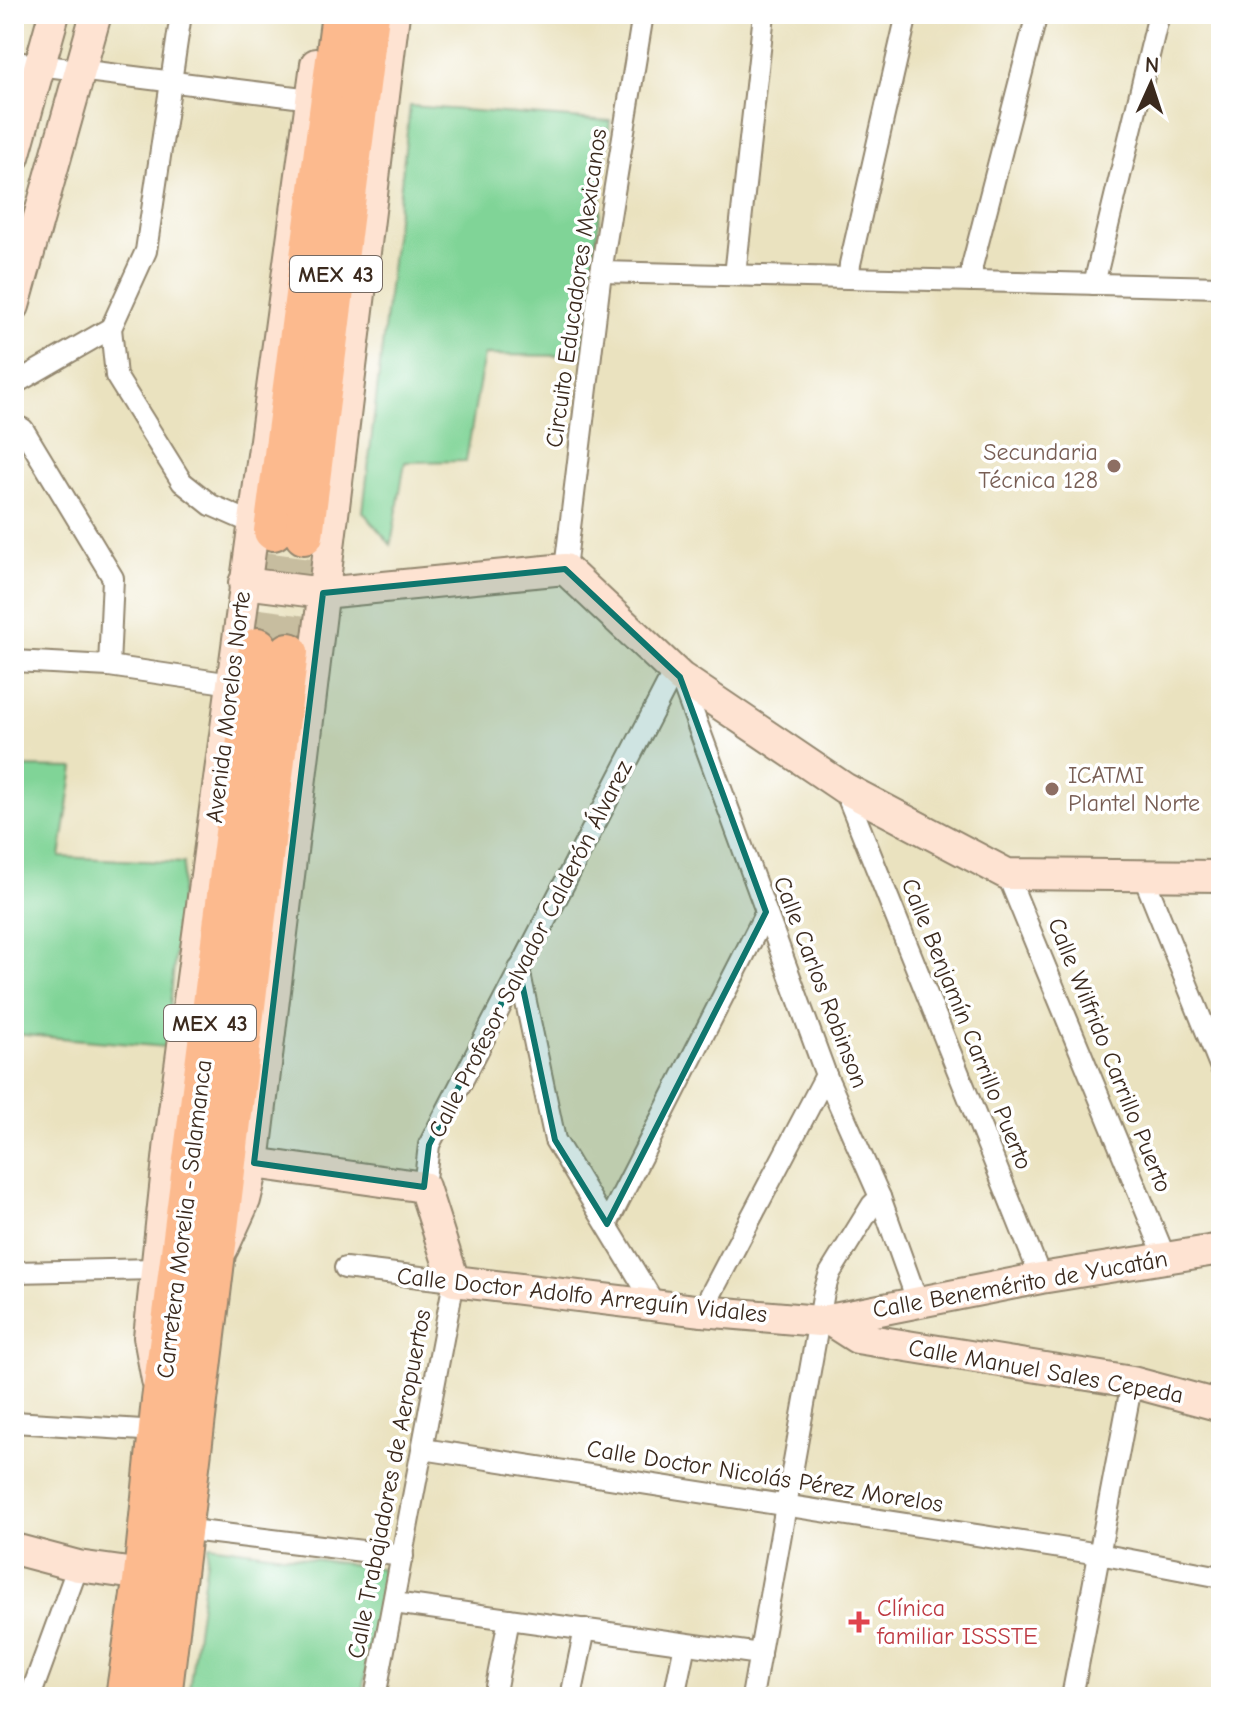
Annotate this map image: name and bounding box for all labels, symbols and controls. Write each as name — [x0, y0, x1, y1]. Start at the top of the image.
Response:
north arrow — [1111, 44, 1191, 124]
text: N — [1144, 52, 1160, 78]
street label: Circuito Educadores Mexicanos — [540, 127, 612, 449]
road number: MEX 43 — [290, 256, 382, 292]
place label: Secundaria Técnica 128 — [978, 438, 1098, 494]
marker: Secundaria Técnica 128 — [1105, 457, 1123, 475]
street label: Avenida Morelos Norte — [200, 590, 256, 824]
street label: Calle Profesor Salvador Calderón Álvarez — [422, 755, 638, 1142]
place label: ICATMI Plantel Norte — [1068, 761, 1200, 817]
marker: ICATMI Plantel Norte — [1043, 780, 1061, 798]
street label: Calle Carlos Robinson — [768, 872, 874, 1092]
street label: Calle Benjamín Carrillo Puerto — [896, 874, 1038, 1174]
street label: Calle Wilfrido Carrillo Puerto — [1042, 914, 1178, 1196]
road number: MEX 43 — [164, 1005, 256, 1041]
street label: Carretera Morelia - Salamanca — [151, 1058, 217, 1380]
street label: Calle Benemérito de Yucatán — [871, 1244, 1169, 1324]
street label: Calle Doctor Adolfo Arreguín Vidales — [396, 1262, 768, 1328]
street label: Calle Trabajadores de Aeropuertos — [341, 1307, 437, 1661]
street label: Calle Manuel Sales Cepeda — [906, 1333, 1186, 1409]
street label: Calle Doctor Nicolás Pérez Morelos — [585, 1434, 945, 1518]
place label: Clínica familiar ISSSTE — [876, 1594, 1038, 1650]
marker: Clínica familiar ISSSTE — [848, 1611, 870, 1633]

